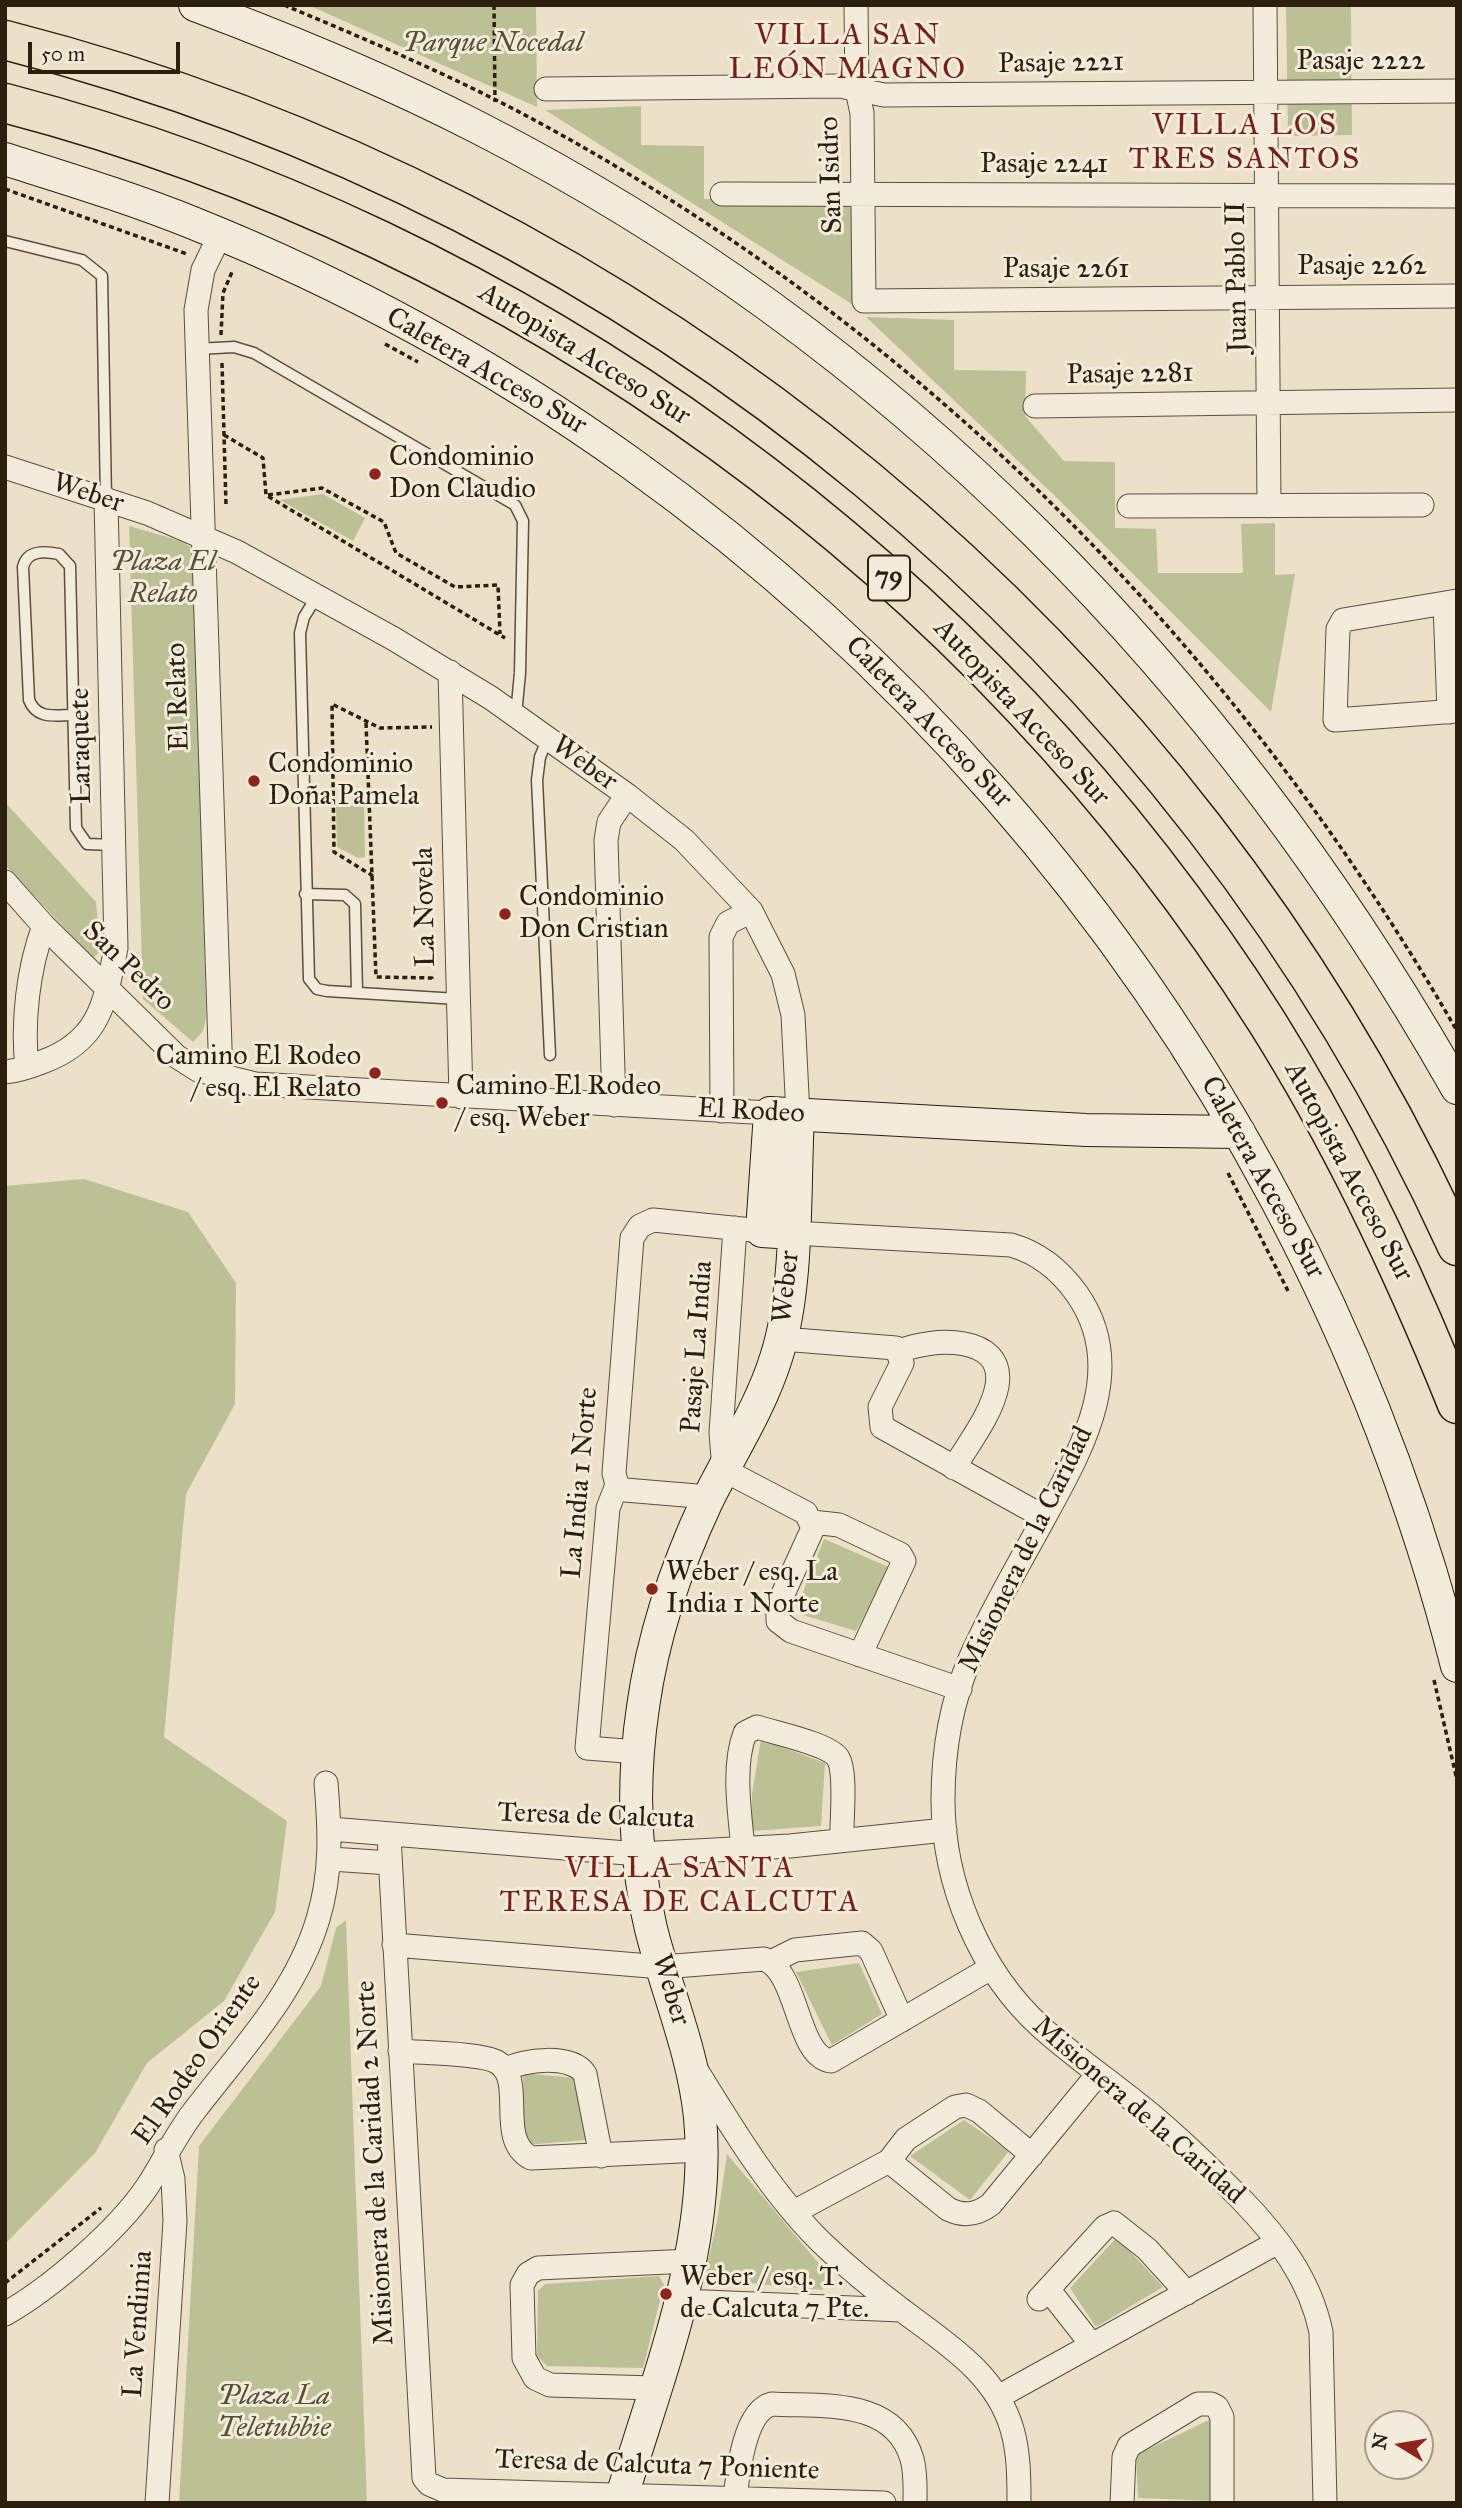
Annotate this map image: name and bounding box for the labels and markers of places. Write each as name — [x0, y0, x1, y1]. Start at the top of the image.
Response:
place label: Condominio Don Claudio — [389, 441, 536, 507]
marker: Condominio Don Claudio — [367, 466, 383, 482]
place label: Condominio Doña Pamela — [268, 748, 419, 814]
marker: Condominio Doña Pamela — [246, 773, 262, 789]
place label: Condominio Don Cristian — [519, 881, 669, 947]
marker: Condominio Don Cristian — [497, 906, 513, 922]
place label: Camino El Rodeo / esq. El Relato — [156, 1040, 361, 1106]
marker: Camino El Rodeo / esq. El Relato — [367, 1065, 383, 1081]
place label: Camino El Rodeo / esq. Weber — [456, 1070, 661, 1136]
marker: Camino El Rodeo / esq. Weber — [434, 1095, 450, 1111]
place label: Weber / esq. La India 1 Norte — [666, 1556, 838, 1622]
marker: Weber / esq. La India 1 Norte — [644, 1581, 660, 1597]
place label: Weber / esq. T. de Calcuta 7 Pte. — [680, 2261, 869, 2327]
marker: Weber / esq. T. de Calcuta 7 Pte. — [658, 2286, 674, 2302]

